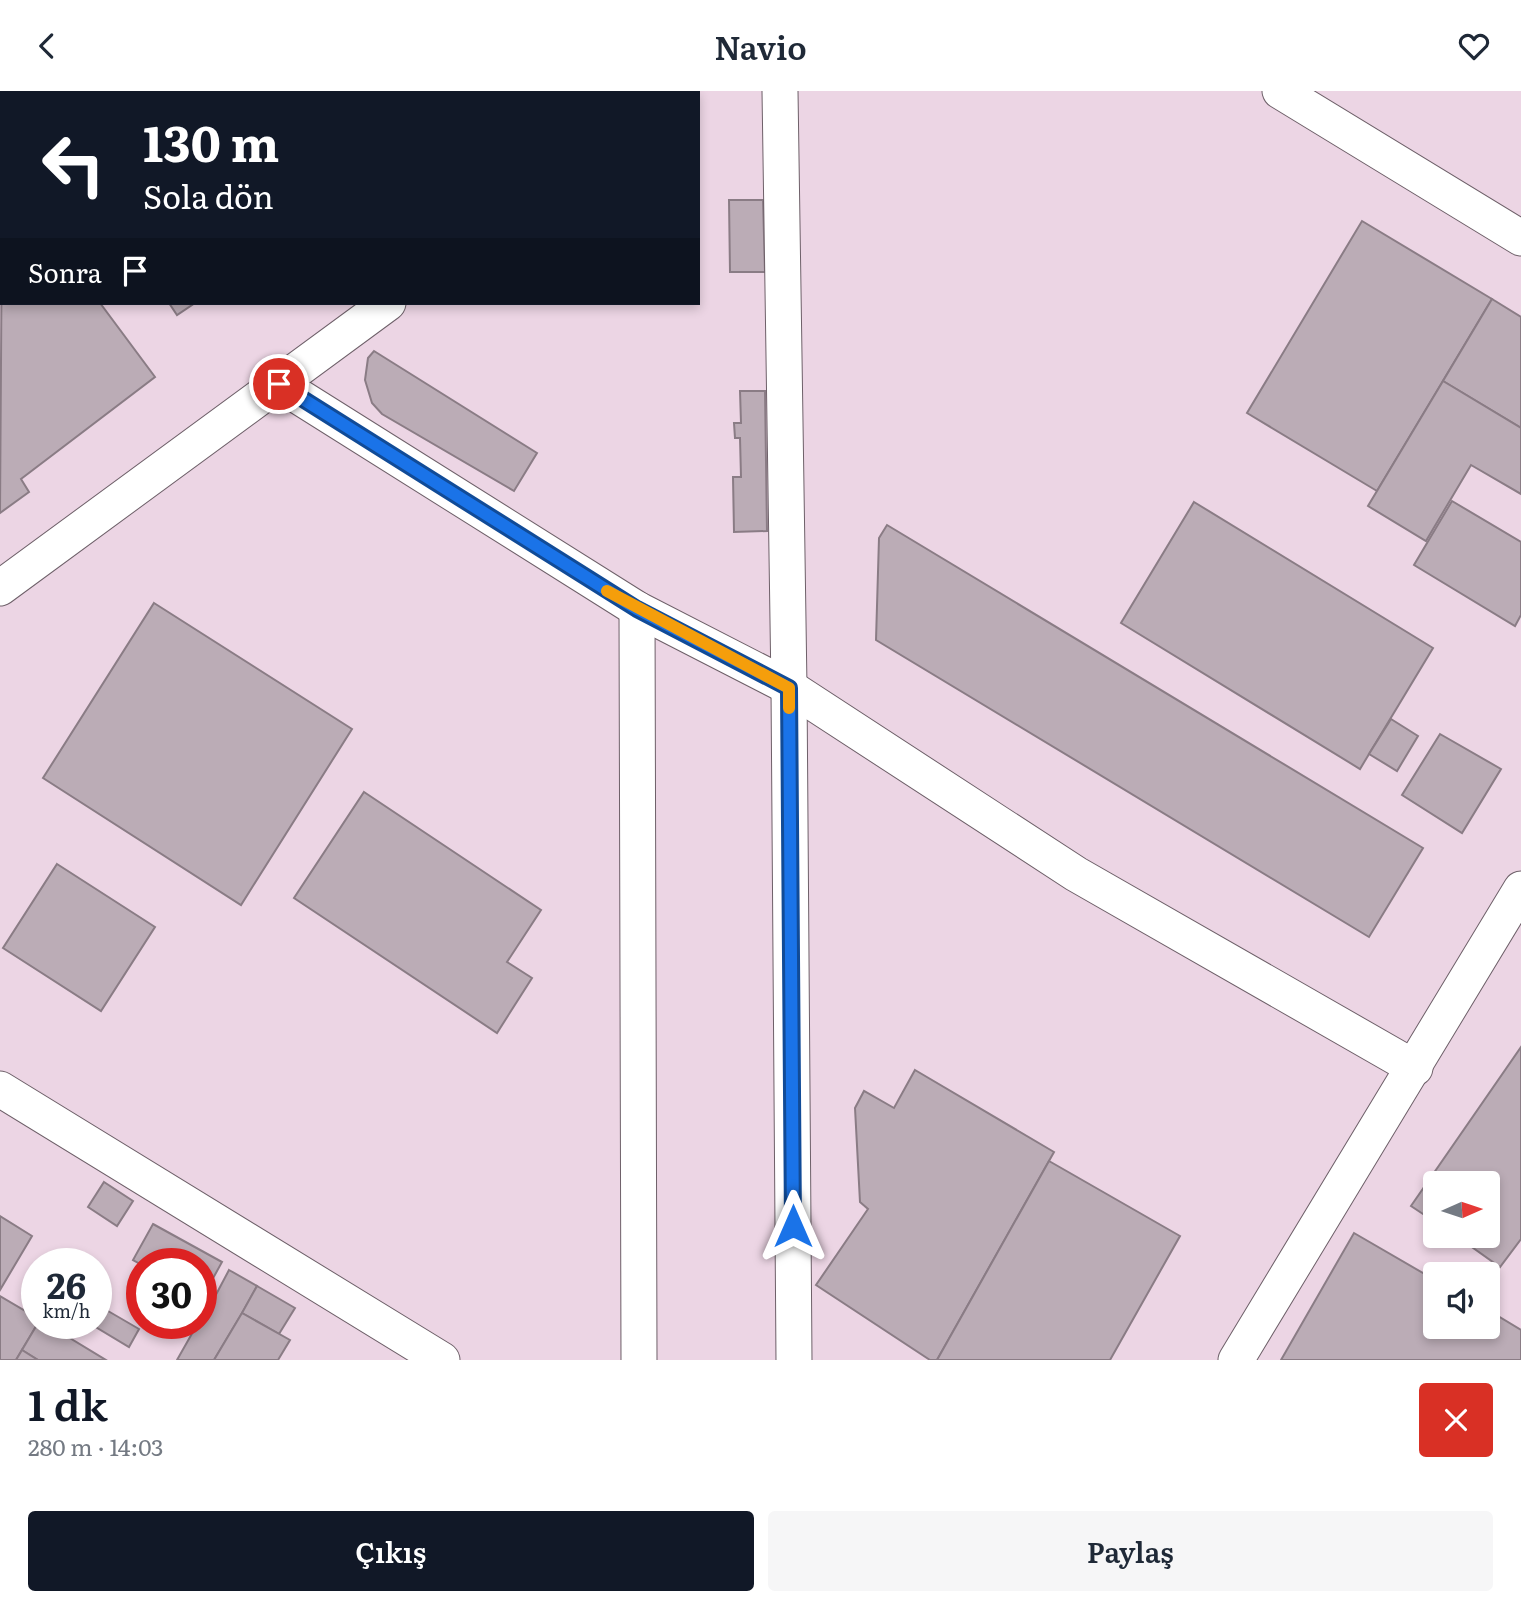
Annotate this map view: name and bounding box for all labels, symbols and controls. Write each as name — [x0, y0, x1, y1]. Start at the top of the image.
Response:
text: Navio — [714, 22, 807, 70]
icon: back — [28, 27, 66, 65]
icon: heart — [1455, 27, 1493, 65]
text: 130 m — [143, 104, 279, 177]
icon: left — [28, 119, 119, 210]
text: Sola dön — [143, 171, 274, 219]
text: Sonra — [28, 252, 102, 291]
icon: arrive — [116, 252, 154, 290]
pin — [249, 354, 309, 414]
icon: arrive — [260, 365, 298, 403]
north arrow — [1423, 1171, 1500, 1248]
map controls — [1423, 1171, 1500, 1339]
position arrow — [756, 1189, 830, 1263]
speed limit sign: 30 — [126, 1248, 217, 1339]
text: 26 — [47, 1258, 86, 1310]
button: sound — [1423, 1262, 1500, 1339]
text: km/h — [43, 1297, 90, 1324]
text: 1 dk — [28, 1372, 108, 1434]
button: close — [1419, 1383, 1493, 1457]
text: 280 m · 14:03 — [28, 1429, 164, 1463]
button: Çıkış — [28, 1511, 754, 1591]
button: Paylaş — [768, 1511, 1493, 1591]

